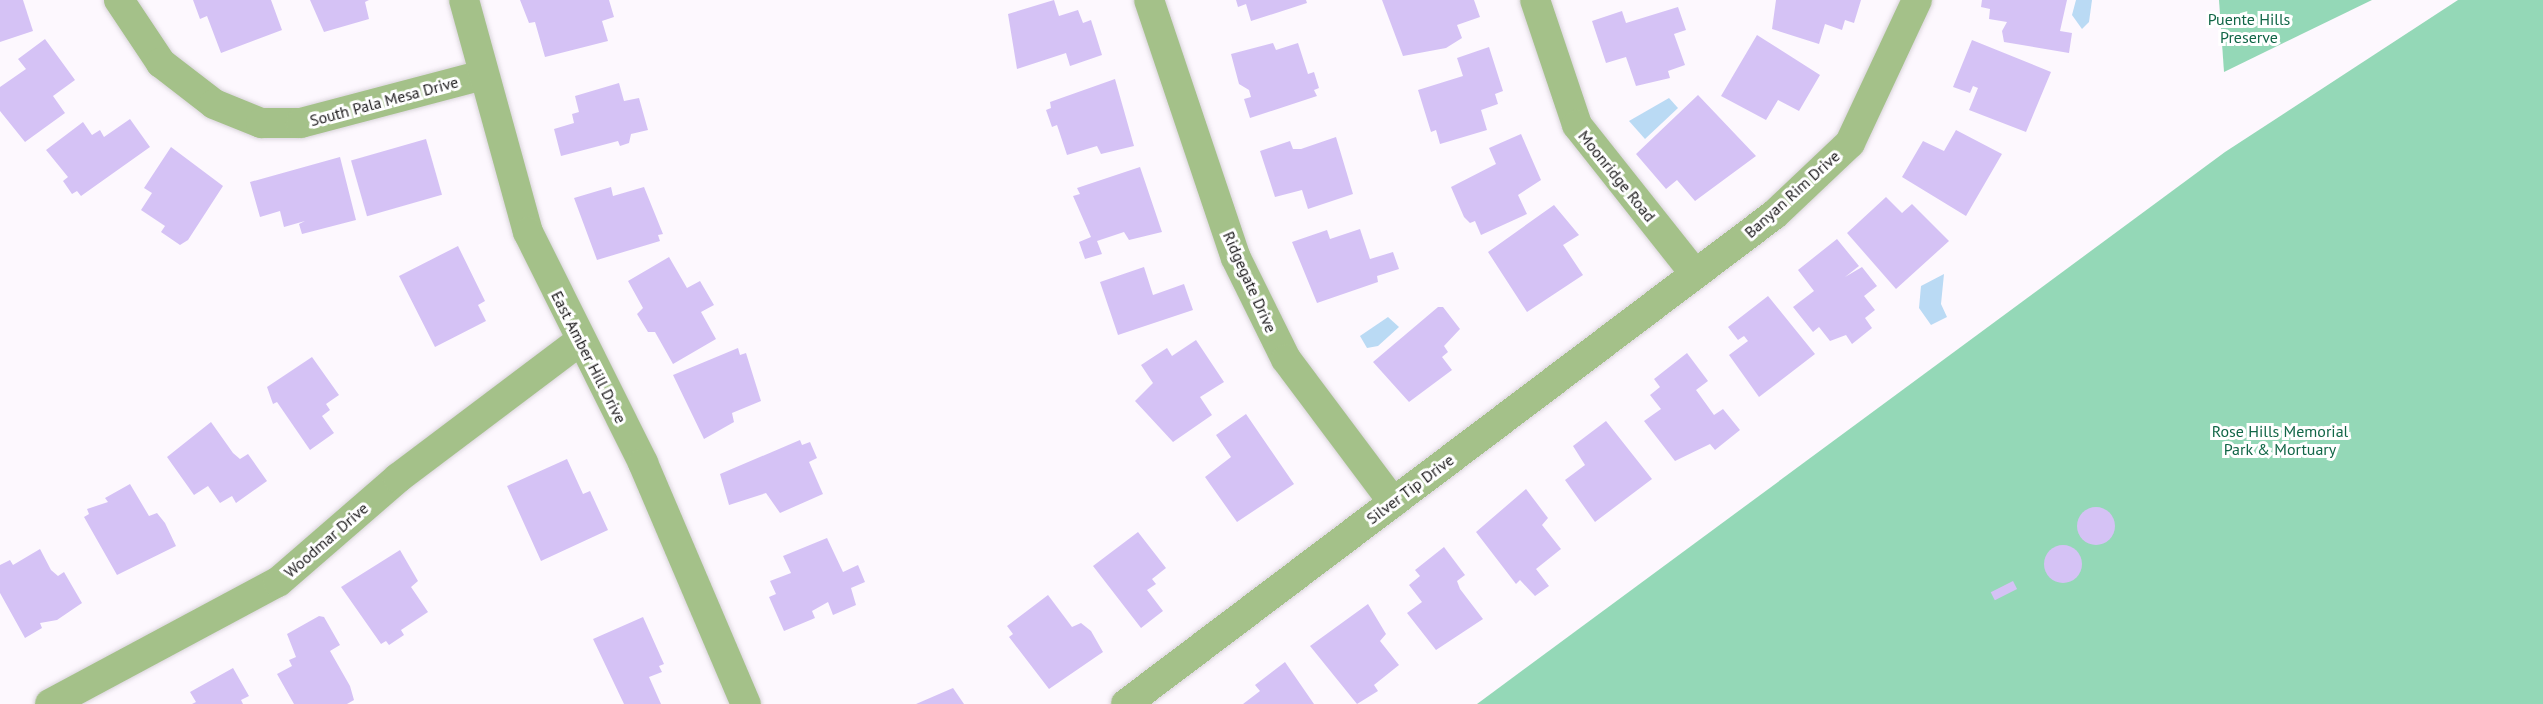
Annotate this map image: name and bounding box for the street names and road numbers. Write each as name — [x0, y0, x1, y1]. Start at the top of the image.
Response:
street label: South Pala Mesa Drive — [308, 72, 460, 130]
street label: Moonridge Road — [1574, 127, 1660, 225]
street label: Banyan Rim Drive — [1740, 146, 1844, 242]
street label: Ridgegate Drive — [1219, 228, 1281, 336]
street label: East Amber Hill Drive — [547, 287, 631, 427]
street label: Silver Tip Drive — [1362, 450, 1458, 528]
street label: Woodmar Drive — [280, 498, 372, 582]

